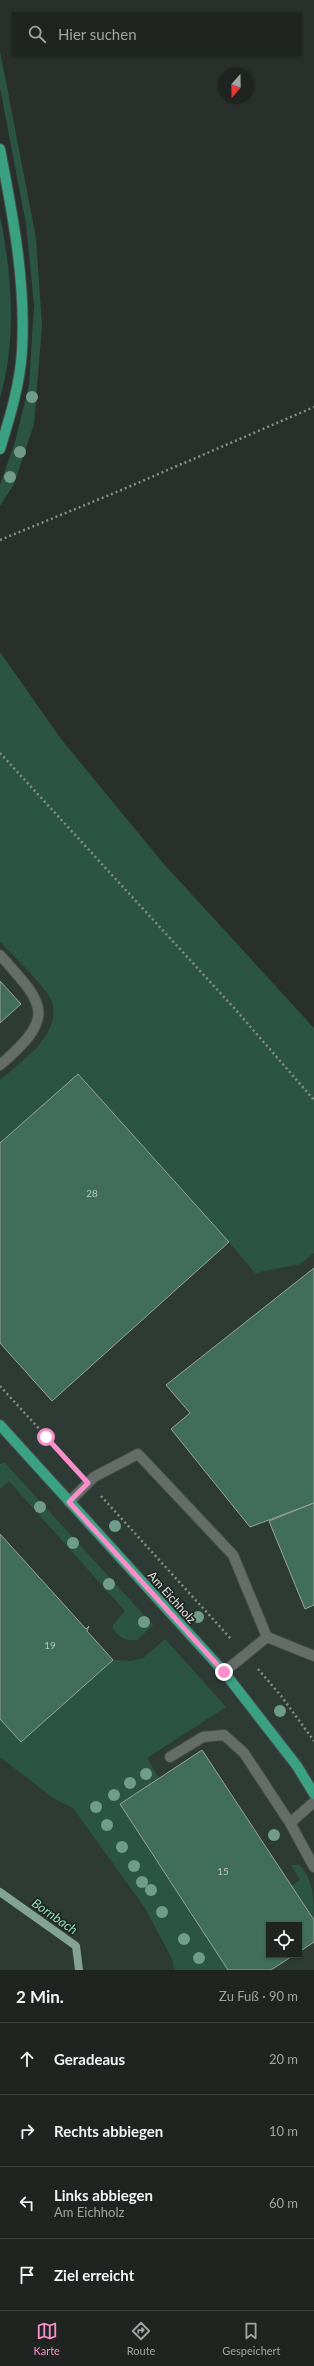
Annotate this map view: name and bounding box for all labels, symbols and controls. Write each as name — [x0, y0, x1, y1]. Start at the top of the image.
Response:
search box — [12, 12, 302, 56]
icon: search — [26, 23, 48, 45]
text: Hier suchen — [58, 25, 137, 43]
north arrow — [218, 68, 254, 104]
house number: 28 — [86, 1187, 98, 1199]
route start — [37, 1428, 55, 1446]
street label: Am Eichholz — [145, 1568, 200, 1627]
house number: 19 — [44, 1639, 56, 1651]
route end — [215, 1663, 233, 1681]
house number: 15 — [217, 1865, 229, 1877]
water label: Bornbach — [29, 1894, 81, 1938]
map controls — [266, 1922, 302, 1958]
button: locate — [266, 1922, 302, 1958]
text: 2 Min. — [16, 1986, 64, 2007]
text: Zu Fuß · 90 m — [219, 1988, 298, 2004]
icon: ahead — [16, 2048, 38, 2070]
text: Geradeaus — [54, 2050, 125, 2068]
text: 20 m — [269, 2051, 298, 2067]
icon: right — [16, 2120, 38, 2142]
text: Rechts abbiegen — [54, 2122, 163, 2140]
text: 10 m — [269, 2123, 298, 2139]
text: Links abbiegen — [54, 2186, 153, 2204]
icon: left — [16, 2192, 38, 2214]
text: 60 m — [269, 2195, 298, 2211]
text: Am Eichholz — [54, 2204, 124, 2220]
icon: arrive — [16, 2264, 38, 2286]
text: Ziel erreicht — [54, 2266, 134, 2284]
tab: Karte — [33, 2320, 60, 2357]
tab: Route — [127, 2320, 155, 2357]
tab: Gespeichert — [222, 2320, 281, 2357]

